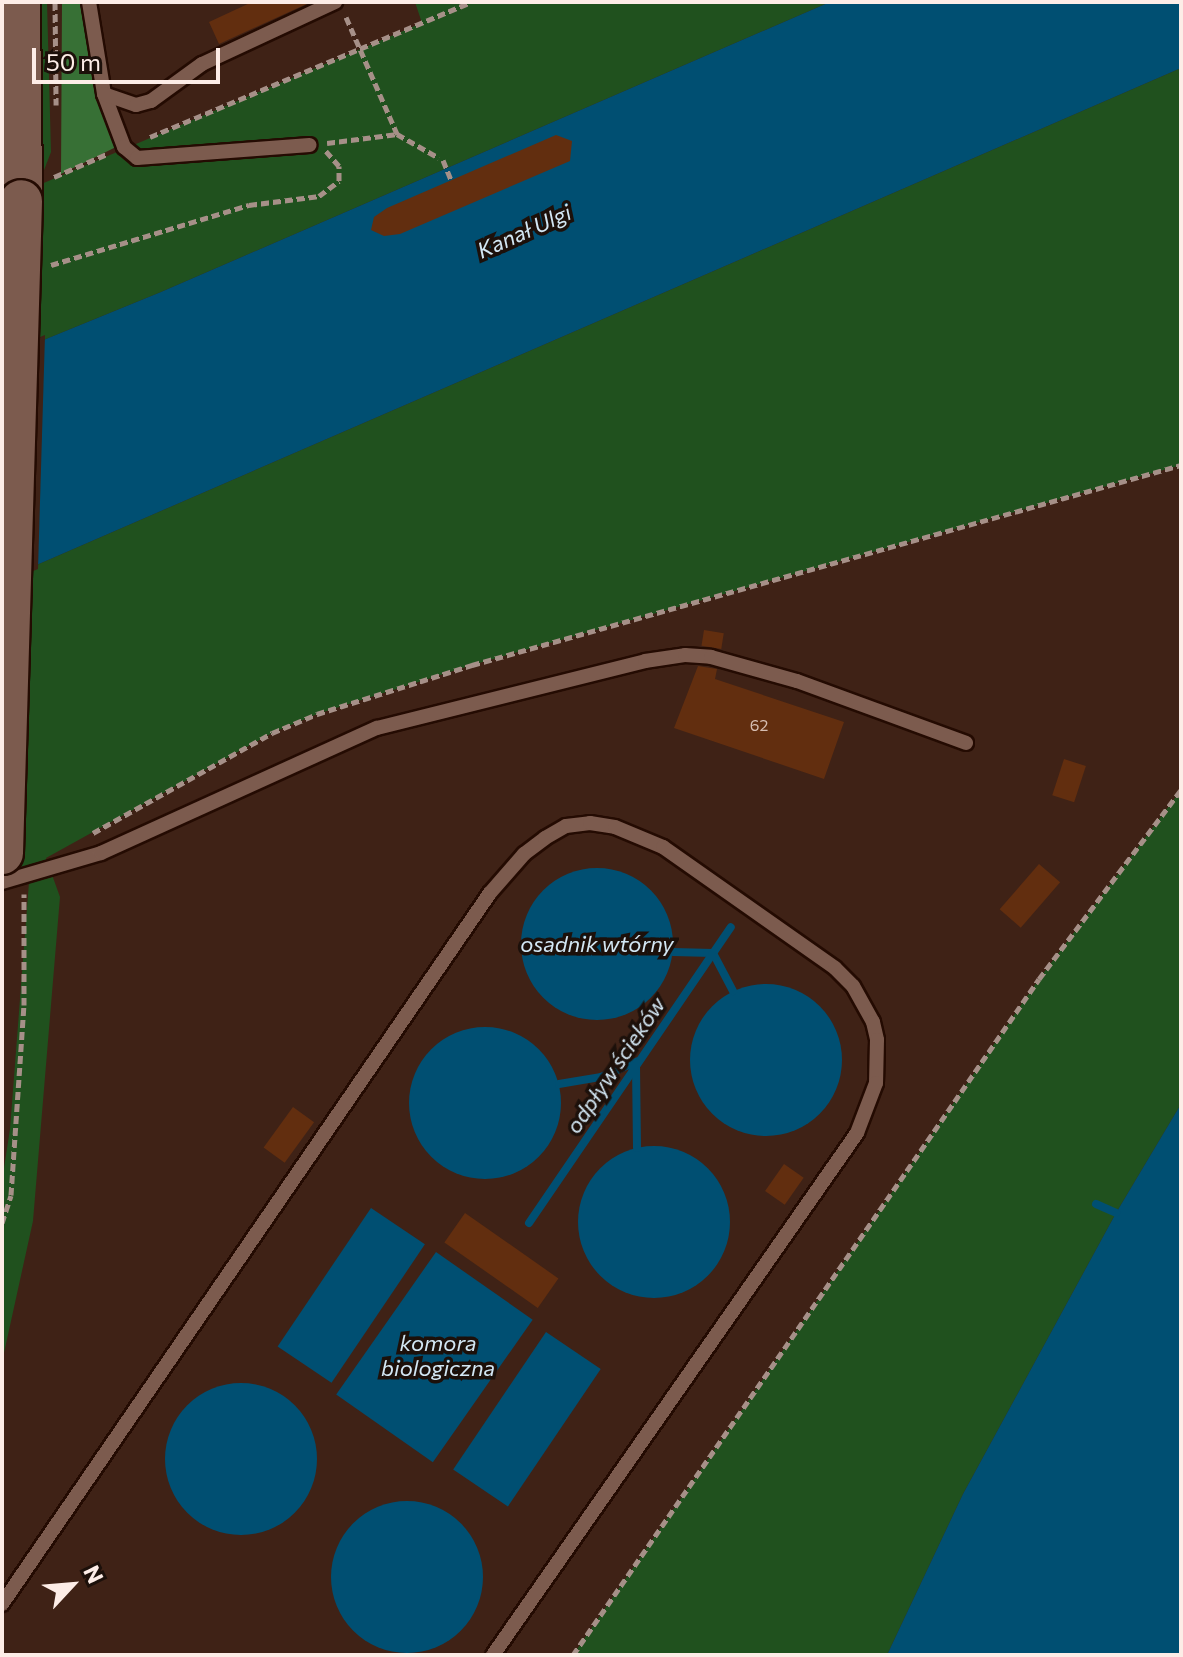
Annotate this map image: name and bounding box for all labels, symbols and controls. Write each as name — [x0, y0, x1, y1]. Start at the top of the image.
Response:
scale bar — [36, 32, 224, 82]
text: 50 m — [46, 47, 101, 76]
water label: Kanał Ulgi — [473, 199, 575, 263]
house number: 62 — [750, 715, 768, 735]
water label: osadnik wtórny — [520, 931, 674, 957]
water label: odpływ ścieków — [560, 992, 670, 1138]
water label: komora biologiczna — [381, 1329, 495, 1380]
north arrow — [32, 1545, 112, 1625]
text: N — [78, 1561, 110, 1588]

